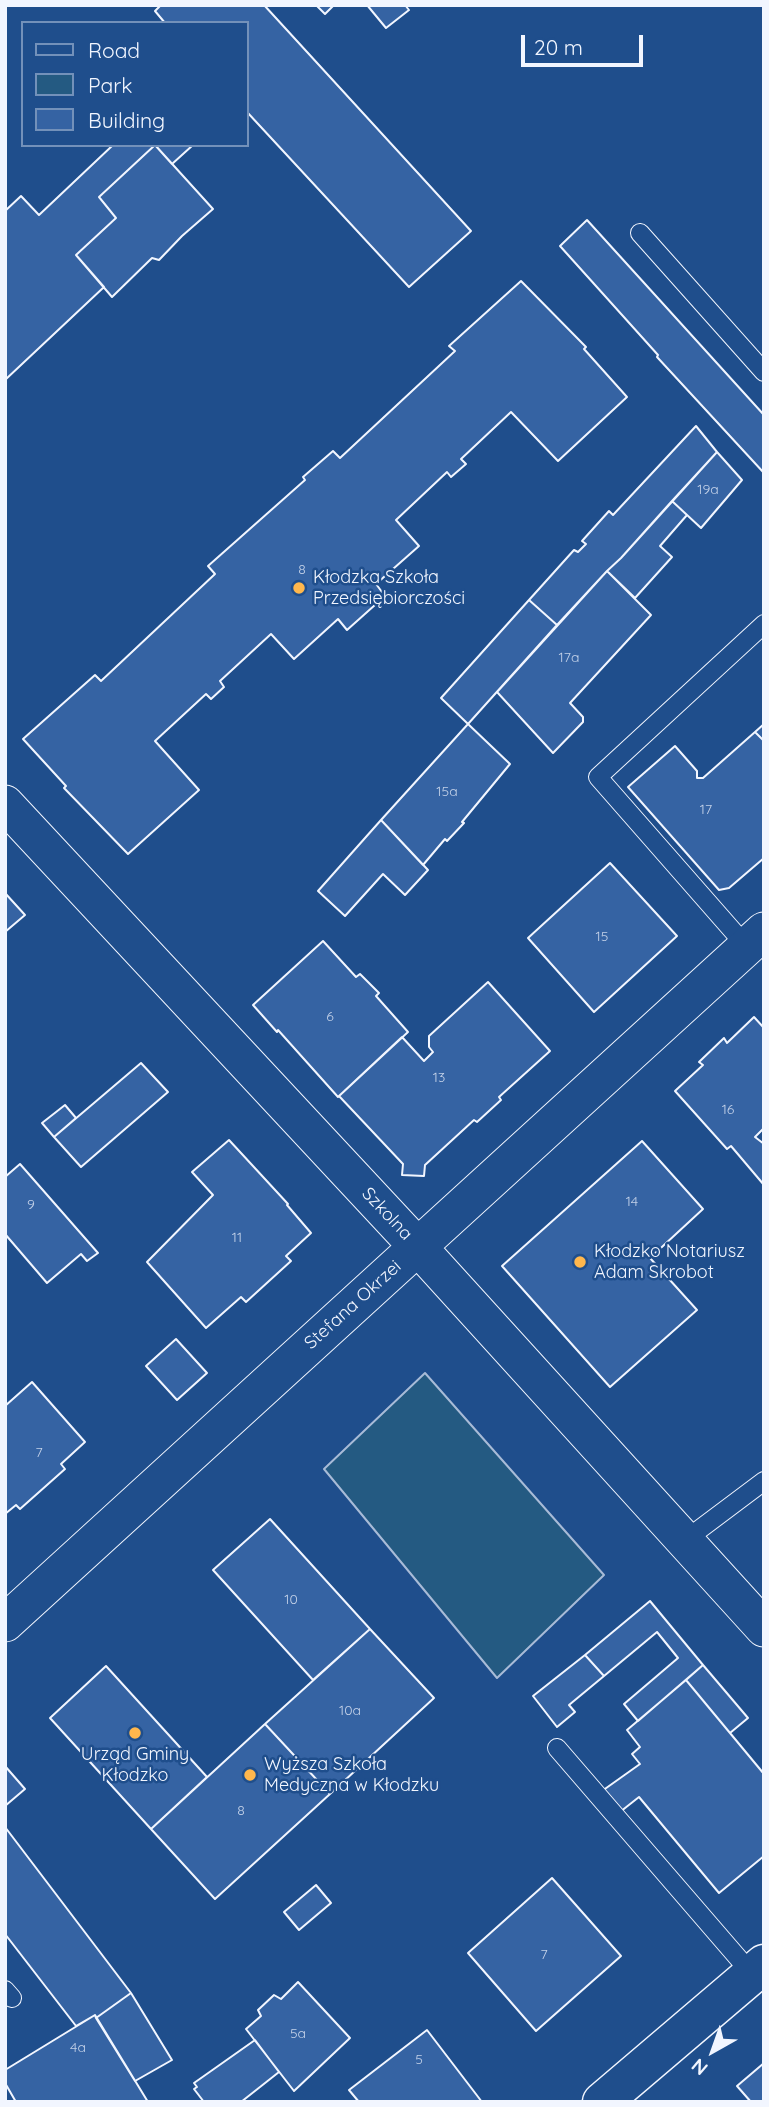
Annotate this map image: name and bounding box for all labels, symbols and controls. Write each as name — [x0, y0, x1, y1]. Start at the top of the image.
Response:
legend — [21, 21, 248, 147]
scale bar — [524, 21, 646, 65]
text: 20 m — [534, 34, 583, 60]
text: Road — [88, 37, 140, 63]
text: Park — [88, 72, 132, 98]
text: Building — [88, 107, 165, 133]
house number: 19a — [697, 482, 719, 498]
house number: 8 — [298, 562, 306, 578]
place label: Kłodzka Szkoła Przedsiębiorczości — [313, 567, 465, 610]
marker: Kłodzka Szkoła Przedsiębiorczości — [291, 580, 307, 596]
house number: 17a — [559, 650, 579, 666]
house number: 15a — [436, 784, 458, 800]
house number: 17 — [700, 802, 712, 818]
house number: 15 — [596, 929, 608, 945]
house number: 6 — [326, 1009, 334, 1025]
house number: 13 — [433, 1070, 445, 1086]
house number: 16 — [722, 1102, 734, 1118]
street label: Szkolna — [357, 1183, 417, 1245]
house number: 14 — [626, 1194, 638, 1210]
house number: 9 — [27, 1197, 35, 1213]
house number: 11 — [232, 1230, 242, 1246]
place label: Kłodzko Notariusz Adam Skrobot — [594, 1241, 745, 1284]
marker: Kłodzko Notariusz Adam Skrobot — [572, 1254, 588, 1270]
street label: Stefana Okrzei — [300, 1256, 406, 1354]
house number: 7 — [35, 1445, 43, 1461]
house number: 10 — [284, 1592, 298, 1608]
house number: 10a — [339, 1703, 361, 1719]
marker: Urząd Gminy Kłodzko — [127, 1725, 143, 1741]
place label: Urząd Gminy Kłodzko — [81, 1744, 189, 1786]
place label: Wyższa Szkoła Medyczna w Kłodzku — [264, 1754, 439, 1796]
marker: Wyższa Szkoła Medyczna w Kłodzku — [242, 1767, 258, 1783]
house number: 8 — [237, 1803, 245, 1819]
house number: 7 — [540, 1947, 548, 1963]
north arrow — [678, 2016, 748, 2086]
house number: 5a — [290, 2026, 306, 2042]
house number: 4a — [70, 2040, 86, 2056]
house number: 5 — [415, 2052, 423, 2068]
text: N — [686, 2053, 713, 2081]

